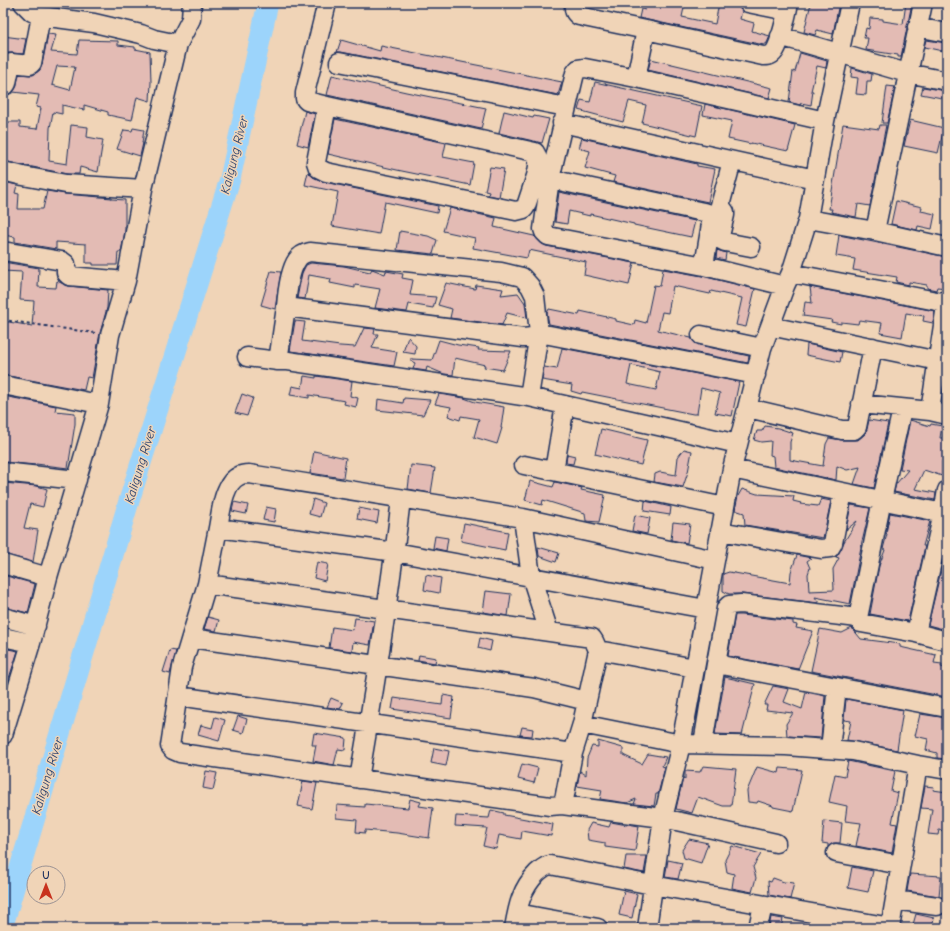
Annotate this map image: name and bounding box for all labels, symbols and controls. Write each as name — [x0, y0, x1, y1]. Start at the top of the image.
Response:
water label: Kaligung River — [217, 114, 251, 195]
water label: Kaligung River — [121, 424, 159, 505]
water label: Kaligung River — [28, 735, 66, 816]
north arrow — [26, 865, 66, 905]
text: U — [42, 869, 50, 882]

